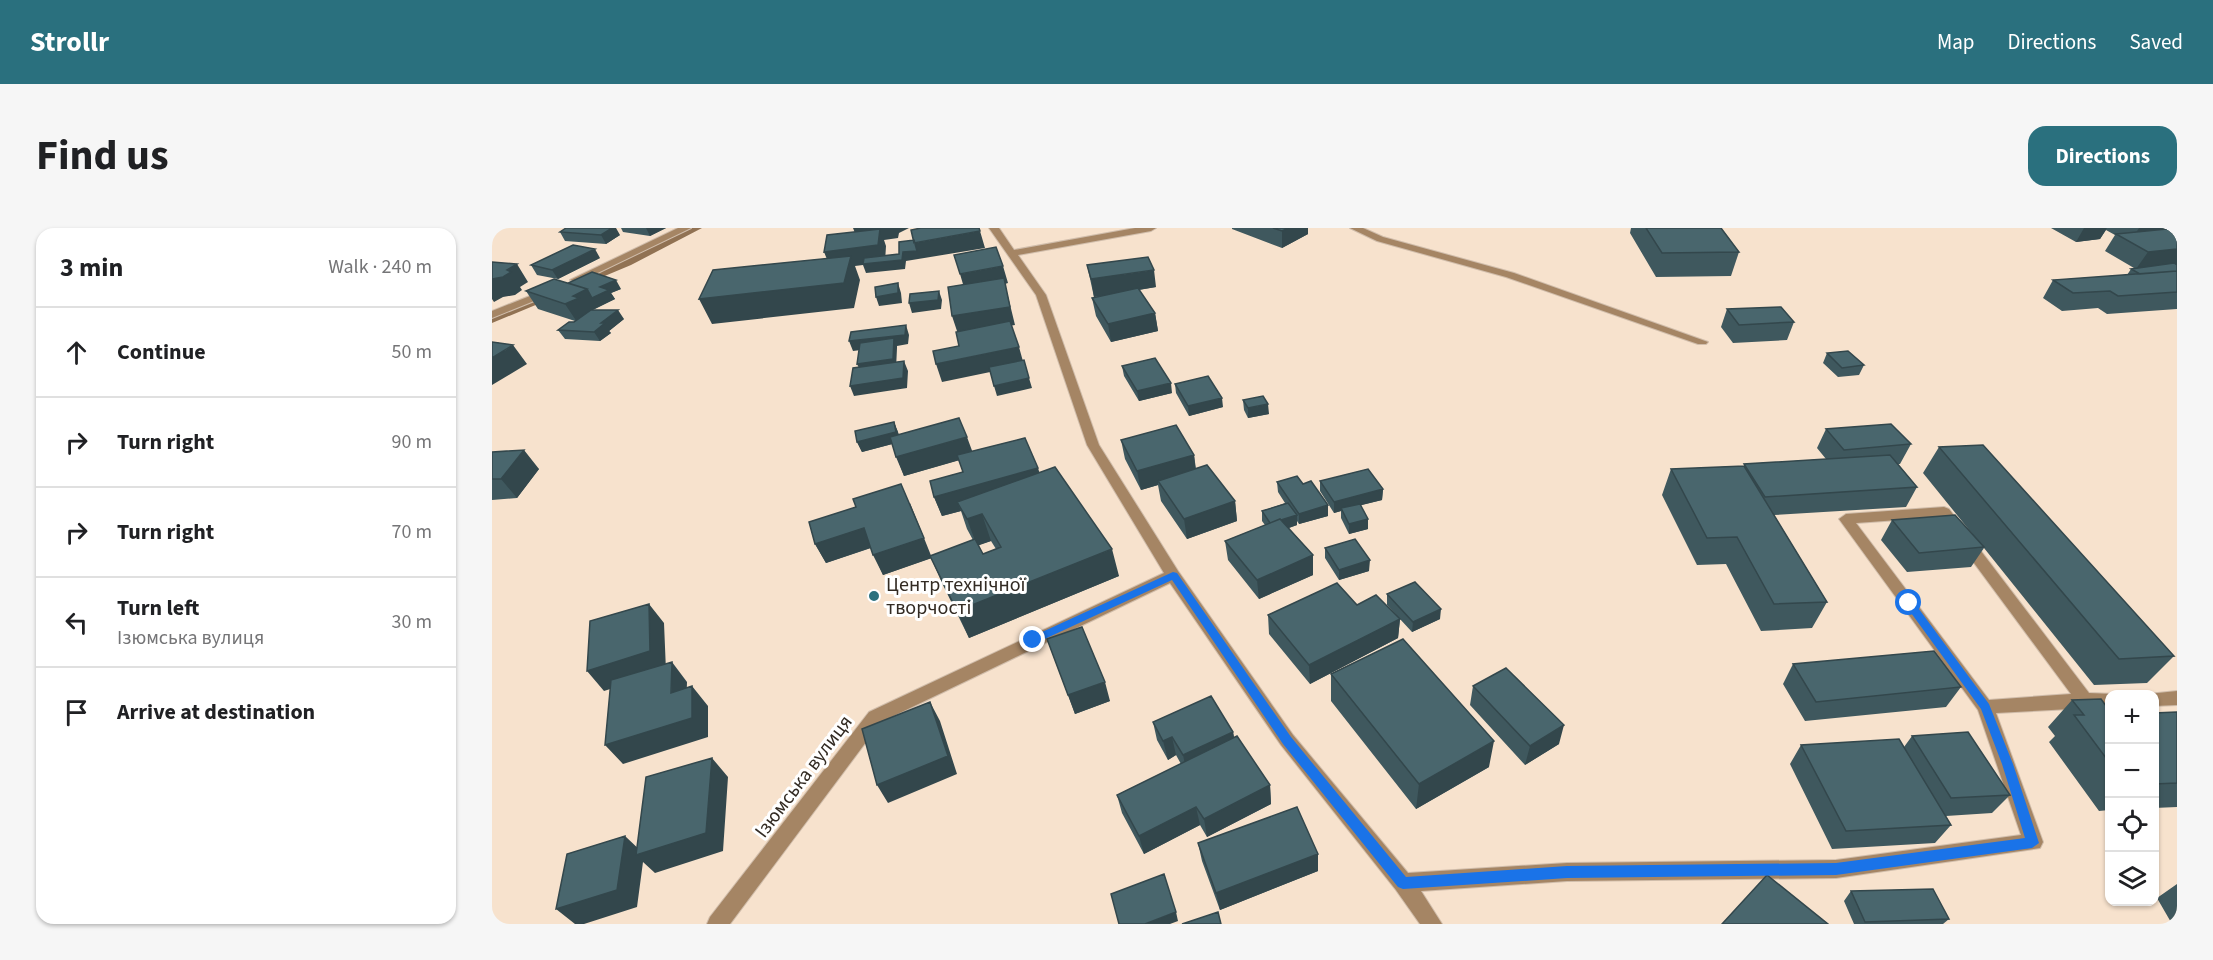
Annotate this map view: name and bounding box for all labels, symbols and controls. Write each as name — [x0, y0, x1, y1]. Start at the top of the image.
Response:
text: Strollr — [30, 22, 109, 62]
text: Map — [1937, 27, 1975, 57]
text: Directions — [2008, 27, 2096, 57]
text: Saved — [2129, 27, 2183, 57]
text: Find us — [36, 126, 169, 186]
button: Directions — [2028, 126, 2177, 186]
text: 3 min — [60, 249, 123, 286]
text: Walk · 240 m — [328, 253, 432, 281]
icon: ahead — [60, 336, 93, 369]
text: Continue — [117, 336, 206, 368]
text: 50 m — [392, 338, 432, 366]
icon: right — [60, 426, 93, 459]
text: Turn right — [117, 426, 214, 458]
text: 90 m — [392, 428, 432, 456]
icon: right — [60, 516, 93, 549]
text: Turn right — [117, 516, 214, 548]
text: 70 m — [392, 518, 432, 546]
place label: Центр технічної творчості — [886, 571, 1027, 622]
marker: Центр технічної творчості — [867, 589, 881, 603]
route start — [1895, 589, 1921, 615]
text: Turn left — [117, 592, 199, 624]
icon: left — [60, 606, 93, 639]
text: 30 m — [392, 608, 432, 636]
text: Ізюмська вулиця — [117, 624, 264, 652]
route end — [1019, 626, 1045, 652]
map controls — [2105, 690, 2159, 906]
button: + — [2105, 690, 2159, 744]
icon: arrive — [60, 696, 93, 729]
text: Arrive at destination — [117, 696, 315, 728]
street label: Ізюмська вулиця — [748, 709, 859, 844]
button: − — [2105, 744, 2159, 798]
button: locate — [2105, 798, 2159, 852]
button: layers — [2105, 852, 2159, 906]

